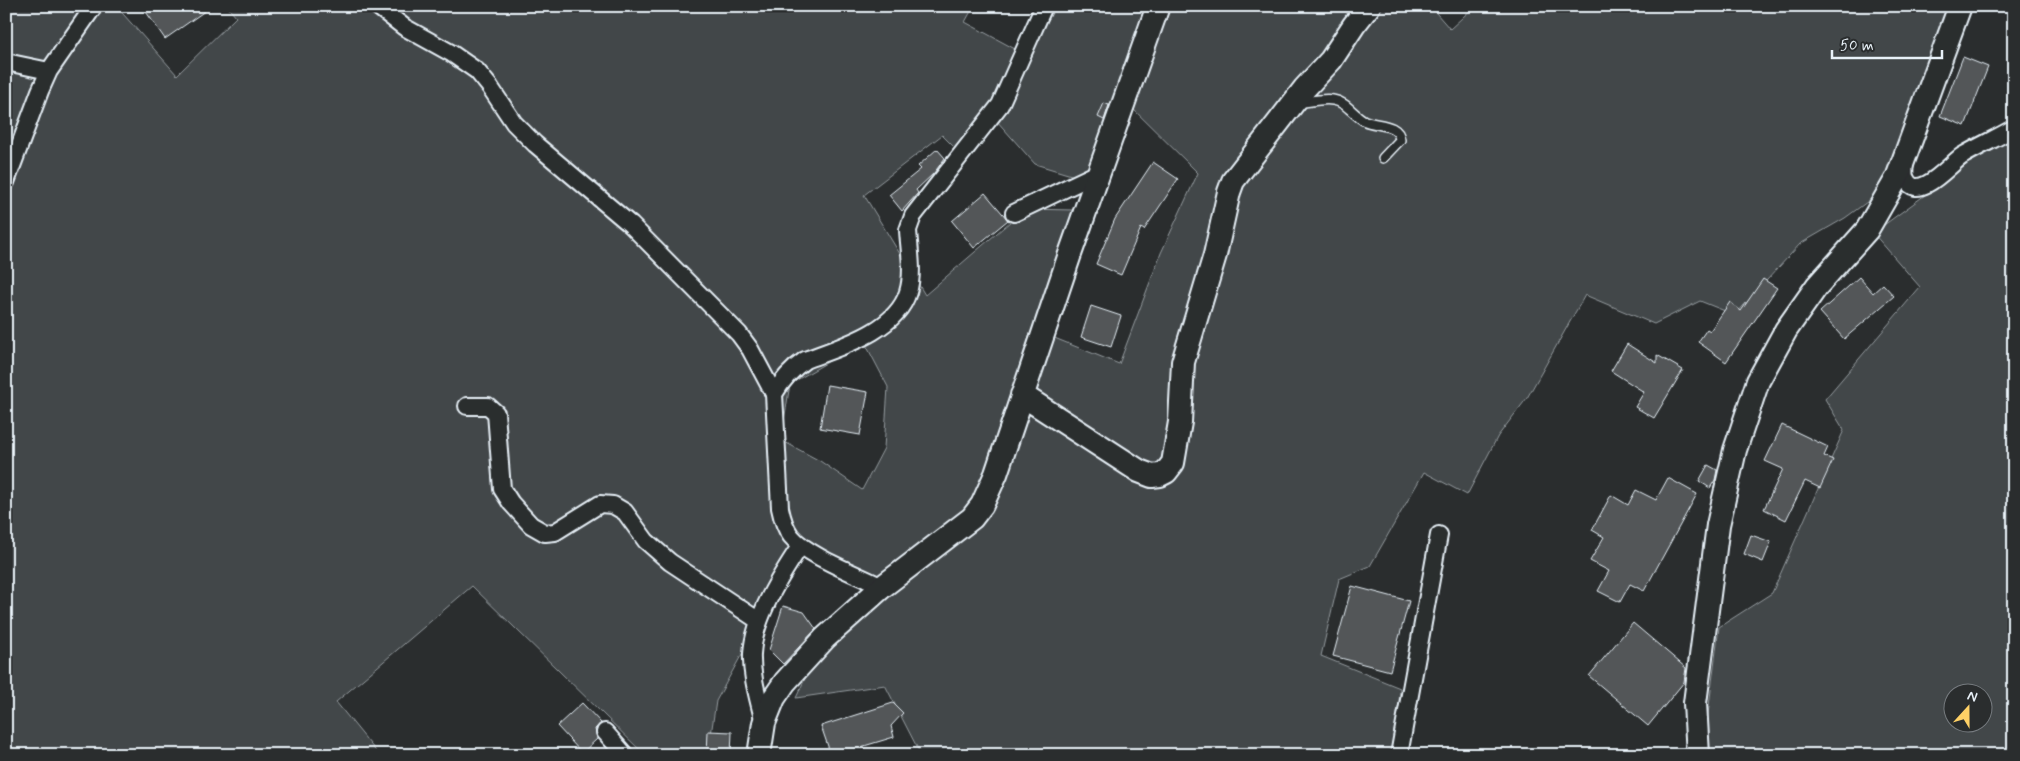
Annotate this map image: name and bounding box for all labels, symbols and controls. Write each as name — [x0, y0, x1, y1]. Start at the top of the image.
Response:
scale bar — [1832, 28, 1942, 60]
text: 50 m — [1840, 36, 1874, 56]
north arrow — [1942, 684, 1992, 734]
text: N — [1965, 687, 1980, 707]

